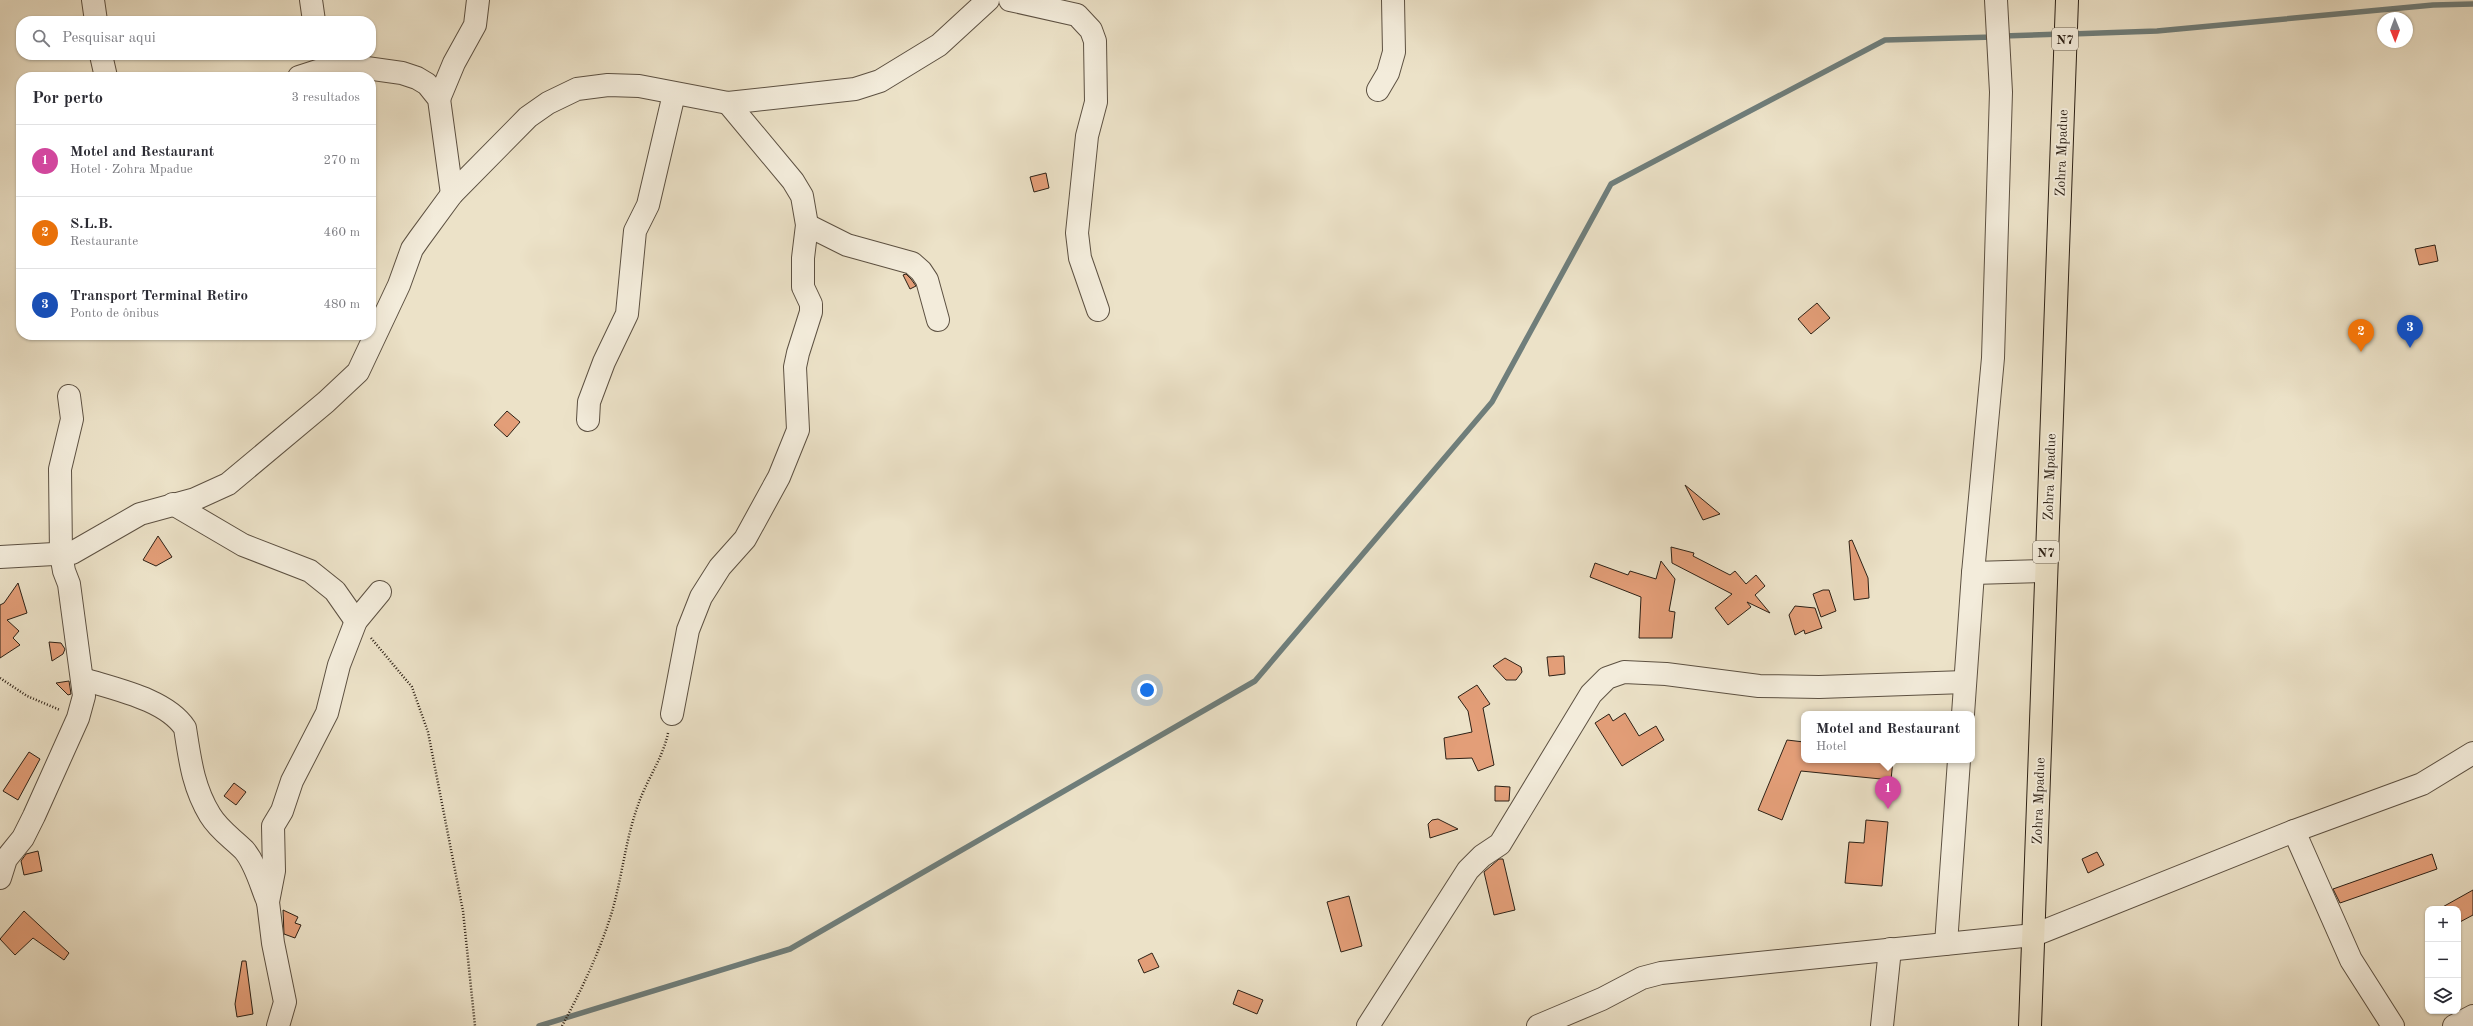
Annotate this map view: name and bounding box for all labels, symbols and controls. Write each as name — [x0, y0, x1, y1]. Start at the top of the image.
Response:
north arrow — [2377, 12, 2413, 48]
search box — [16, 16, 376, 60]
icon: search — [30, 27, 52, 49]
road number: N7 — [2052, 28, 2078, 50]
text: Pesquisar aqui — [62, 31, 156, 46]
text: Por perto — [32, 90, 103, 107]
text: 3 resultados — [292, 91, 360, 104]
street label: Zohra Mpadue — [2053, 109, 2071, 197]
text: Motel and Restaurant — [70, 145, 214, 160]
text: 1 — [41, 154, 49, 167]
text: 270 m — [323, 154, 360, 167]
text: Hotel · Zohra Mpadue — [70, 163, 193, 176]
text: S.L.B. — [70, 217, 113, 232]
text: 2 — [41, 226, 49, 239]
text: 460 m — [323, 226, 360, 239]
text: Restaurante — [70, 235, 138, 248]
text: Transport Terminal Retiro — [70, 289, 248, 304]
text: 3 — [41, 298, 49, 311]
text: 480 m — [323, 298, 360, 311]
text: Ponto de ônibus — [70, 307, 159, 320]
pin: 3 — [2397, 315, 2423, 348]
pin: 2 — [2348, 319, 2374, 352]
street label: Zohra Mpadue — [2041, 433, 2059, 521]
road number: N7 — [2033, 541, 2059, 563]
your location — [1137, 680, 1157, 700]
popup — [1801, 711, 1975, 763]
text: Motel and Restaurant — [1816, 722, 1960, 737]
text: Hotel — [1816, 740, 1847, 753]
street label: Zohra Mpadue — [2030, 757, 2048, 845]
pin: 1 — [1875, 776, 1901, 809]
map controls — [2425, 906, 2461, 1014]
button: + — [2425, 906, 2461, 942]
button: − — [2425, 942, 2461, 978]
button: layers — [2425, 978, 2461, 1014]

